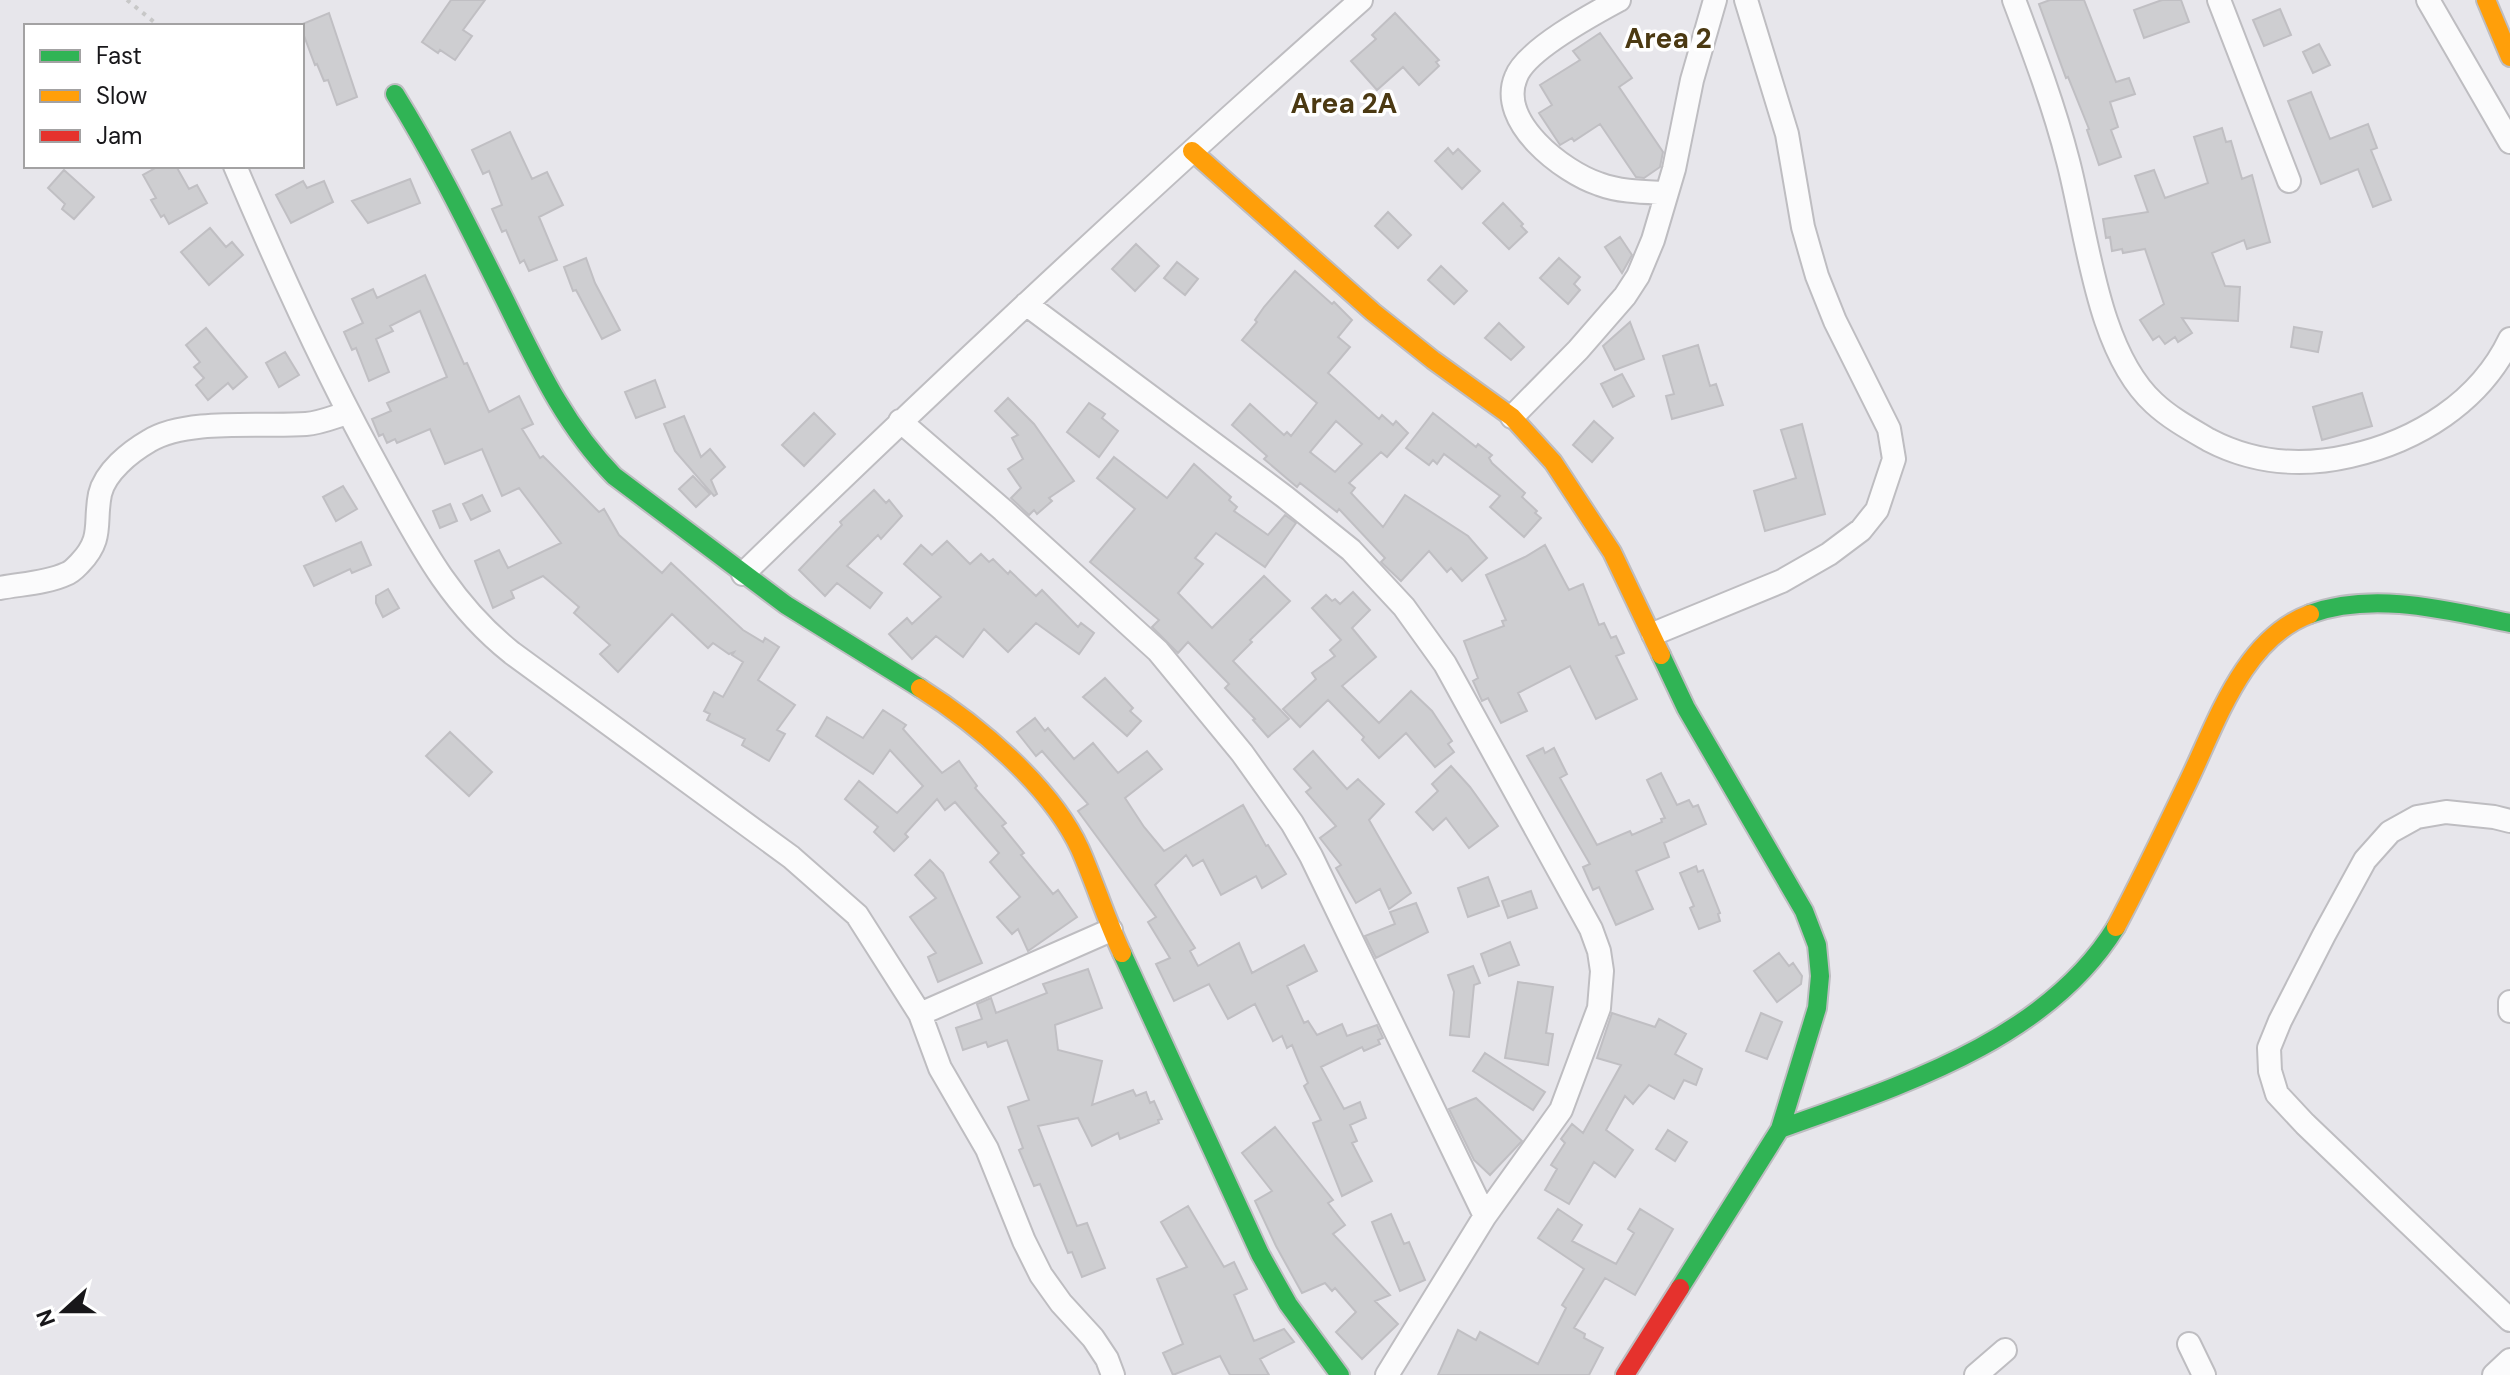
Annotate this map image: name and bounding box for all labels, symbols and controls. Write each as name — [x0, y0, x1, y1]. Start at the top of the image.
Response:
district label: Area 2 — [1624, 20, 1712, 57]
legend — [24, 24, 304, 168]
text: Fast — [96, 40, 142, 71]
text: Slow — [96, 80, 147, 111]
district label: Area 2A — [1291, 85, 1398, 122]
text: Jam — [96, 120, 142, 151]
north arrow — [24, 1271, 104, 1351]
text: N — [29, 1305, 62, 1331]

